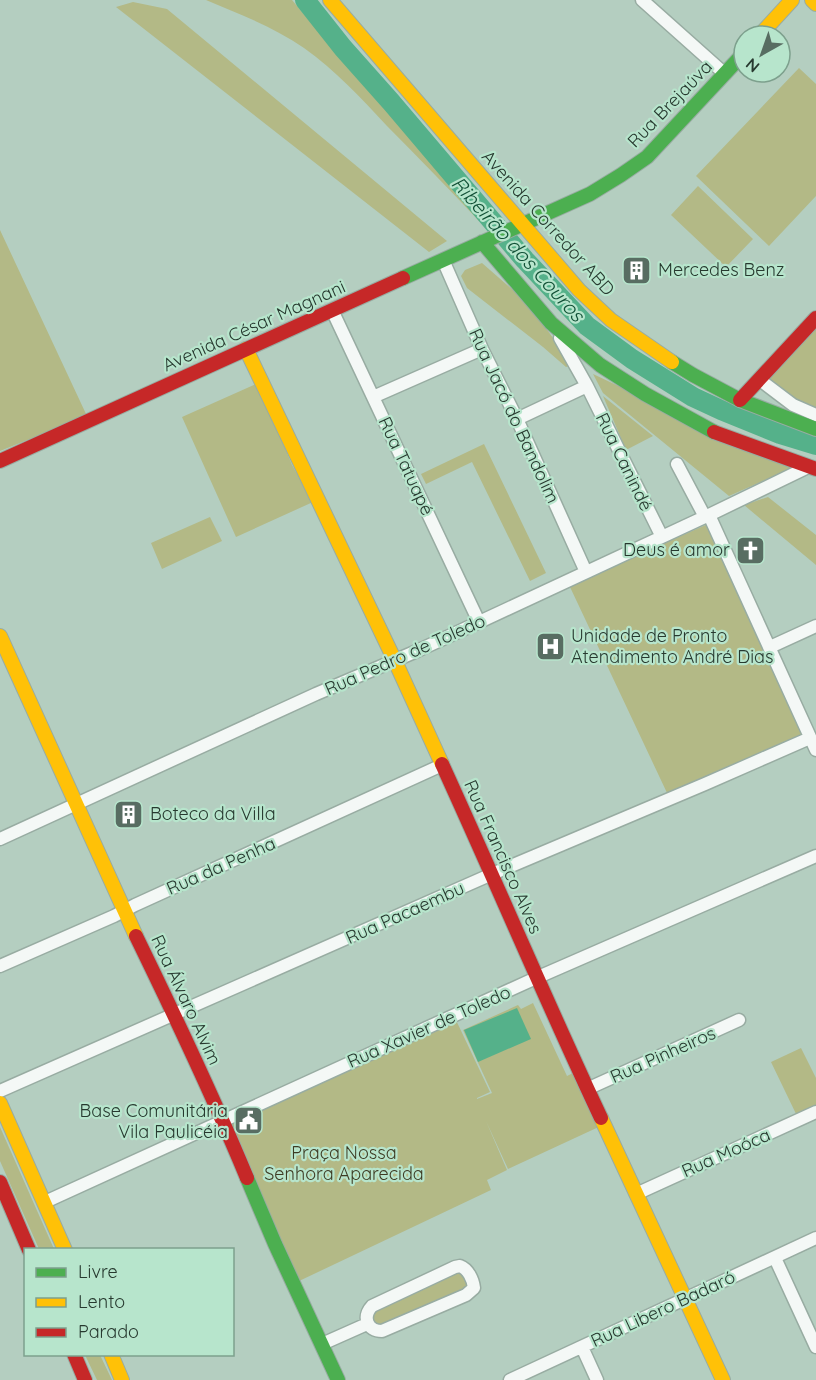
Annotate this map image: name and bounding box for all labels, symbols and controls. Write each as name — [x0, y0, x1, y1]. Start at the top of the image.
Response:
north arrow — [732, 24, 792, 84]
text: N — [741, 54, 763, 77]
street label: Rua Brejaúva — [622, 55, 717, 152]
street label: Avenida Corredor ABD — [477, 145, 620, 300]
water label: Ribeirão dos Couros — [447, 171, 591, 328]
building icon: Mercedes Benz — [621, 254, 653, 286]
place label: Mercedes Benz — [658, 258, 784, 281]
street label: Avenida César Magnani — [159, 275, 349, 376]
street label: Rua Jacó do Bandolim — [464, 325, 565, 507]
street label: Rua Canindé — [591, 409, 658, 515]
street label: Rua Tatuapé — [374, 413, 439, 519]
church icon: Deus é amor — [735, 534, 767, 566]
place label: Deus é amor — [623, 538, 730, 561]
street label: Rua Pedro de Toledo — [321, 609, 489, 700]
place label: Unidade de Pronto Atendimento André Dias — [571, 624, 773, 668]
hospital icon: Unidade de Pronto Atendimento André Dias — [534, 630, 566, 662]
street label: Rua Francisco Alves — [459, 776, 548, 937]
building icon: Boteco da Villa — [113, 798, 145, 830]
place label: Boteco da Villa — [150, 802, 276, 825]
street label: Rua da Penha — [163, 831, 279, 900]
street label: Rua Pacaembu — [342, 876, 468, 949]
street label: Rua Álvaro Alvim — [146, 931, 227, 1069]
street label: Rua Xavier de Toledo — [344, 980, 514, 1073]
street label: Rua Pinheiros — [606, 1021, 719, 1088]
place label: Base Comunitária Vila Paulicéia — [80, 1099, 228, 1143]
public building icon: Base Comunitária Vila Paulicéia — [233, 1105, 265, 1137]
street label: Rua Moóca — [678, 1123, 774, 1182]
park label: Praça Nossa Senhora Aparecida — [264, 1141, 424, 1185]
legend — [24, 1248, 234, 1356]
text: Livre — [78, 1260, 118, 1283]
street label: Rua Libero Badaró — [587, 1265, 739, 1352]
text: Lento — [78, 1290, 125, 1313]
text: Parado — [78, 1320, 139, 1343]

